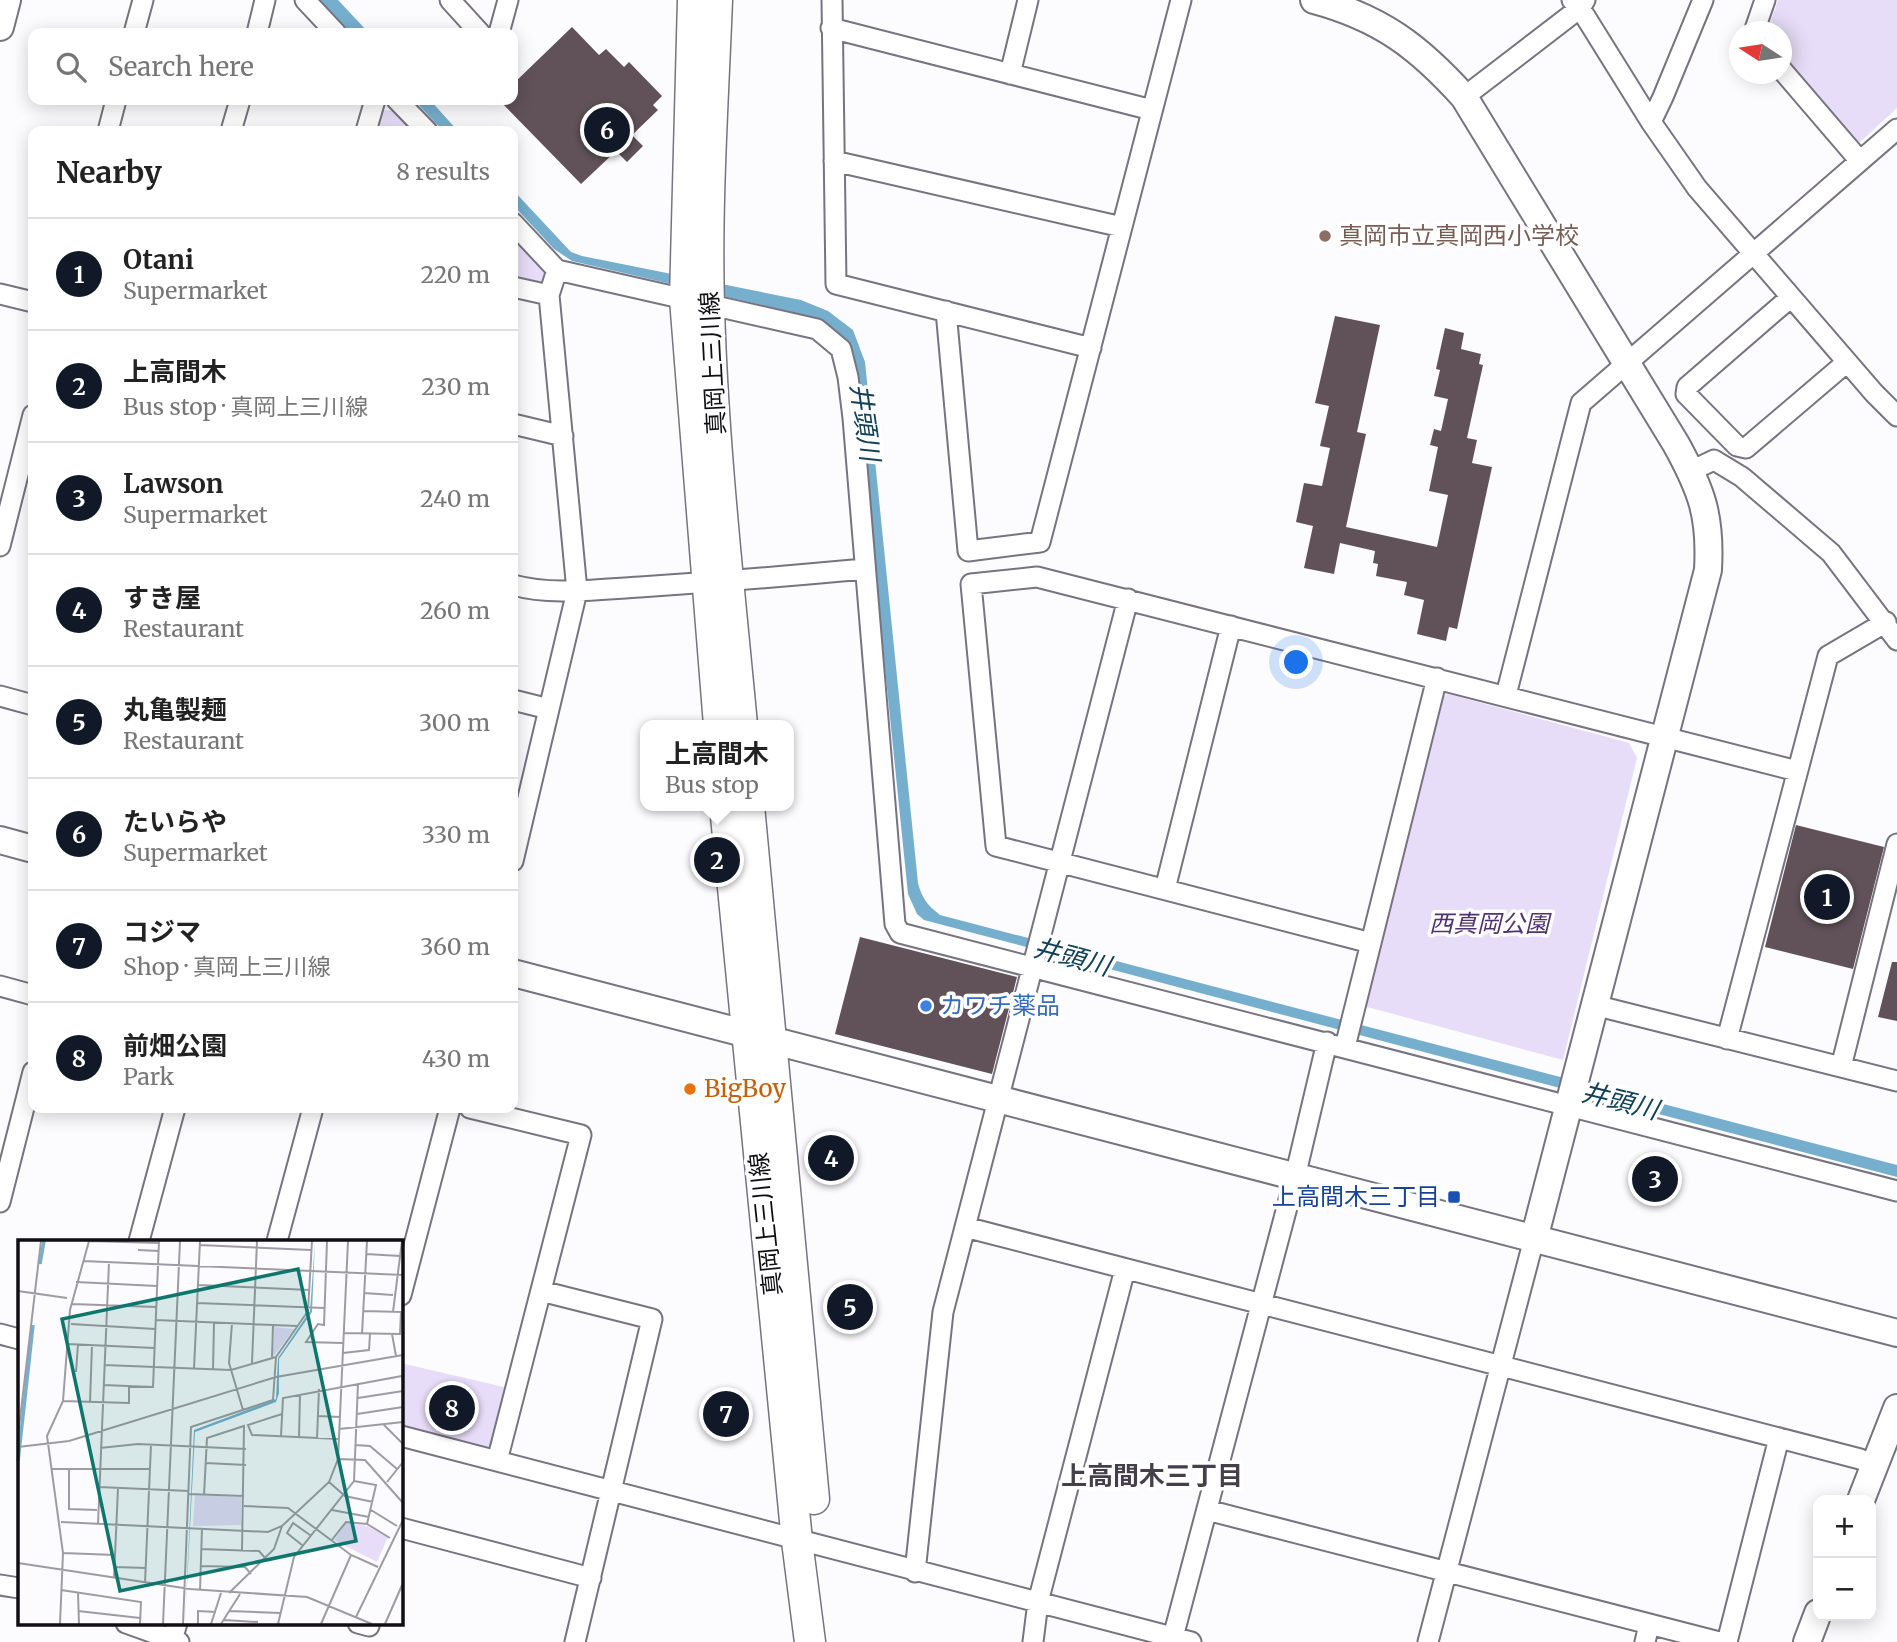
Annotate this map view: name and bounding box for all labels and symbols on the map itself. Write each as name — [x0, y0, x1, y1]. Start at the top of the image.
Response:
north arrow — [1729, 21, 1792, 84]
pin: 6 — [584, 104, 630, 156]
place label: 真岡市立真岡西小学校 — [1339, 220, 1579, 251]
marker: 真岡市立真岡西小学校 — [1317, 228, 1333, 244]
street label: 真岡上三川線 — [693, 290, 732, 436]
water label: 井頭川 — [844, 381, 888, 466]
your location — [1279, 645, 1313, 679]
pin: 2 — [694, 834, 740, 886]
pin: 1 — [1804, 871, 1850, 923]
park label: 西真岡公園 — [1429, 908, 1552, 939]
water label: 井頭川 — [1030, 930, 1117, 983]
place label: カワチ薬品 — [940, 990, 1060, 1021]
marker: カワチ薬品 — [918, 998, 934, 1014]
place label: BigBoy — [704, 1073, 786, 1104]
water label: 井頭川 — [1578, 1075, 1665, 1127]
marker: BigBoy — [682, 1081, 698, 1097]
pin: 4 — [808, 1132, 854, 1184]
street label: 真岡上三川線 — [743, 1151, 788, 1297]
pin: 3 — [1632, 1153, 1678, 1205]
place label: 上高間木三丁目 — [1272, 1181, 1440, 1212]
marker: 上高間木三丁目 — [1446, 1189, 1462, 1205]
inset map — [18, 1240, 402, 1624]
pin: 5 — [827, 1281, 873, 1333]
pin: 8 — [429, 1382, 475, 1434]
pin: 7 — [703, 1388, 749, 1440]
district label: 上高間木三丁目 — [1061, 1459, 1243, 1492]

